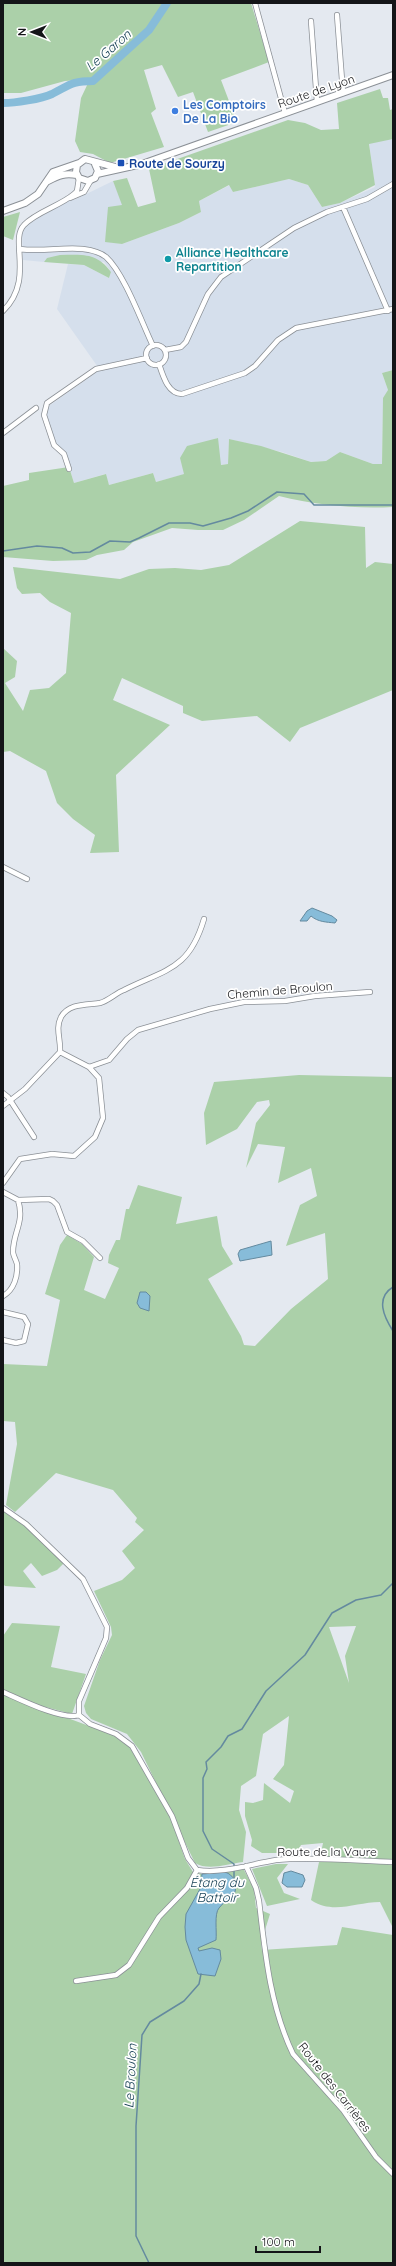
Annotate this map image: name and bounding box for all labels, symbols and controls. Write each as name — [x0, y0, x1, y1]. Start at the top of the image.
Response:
north arrow — [12, 12, 52, 52]
water label: Le Garon — [82, 26, 134, 74]
text: N — [15, 28, 29, 36]
street label: Route de Lyon — [275, 71, 357, 111]
place label: Les Comptoirs De La Bio — [183, 97, 266, 126]
marker: Les Comptoirs De La Bio — [170, 106, 180, 116]
place label: Route de Sourzy — [129, 156, 225, 171]
marker: Route de Sourzy — [116, 158, 126, 168]
place label: Alliance Healthcare Repartition — [176, 245, 289, 274]
marker: Alliance Healthcare Repartition — [163, 254, 173, 264]
street label: Chemin de Broulon — [227, 978, 333, 1002]
street label: Route de la Vaure — [277, 1844, 377, 1859]
water label: Étang du Battoir — [190, 1874, 245, 1905]
street label: Route des Carrières — [295, 2039, 375, 2135]
water label: Le Broulon — [120, 2043, 140, 2109]
scale bar — [256, 2228, 320, 2254]
text: 100 m — [262, 2234, 295, 2249]

